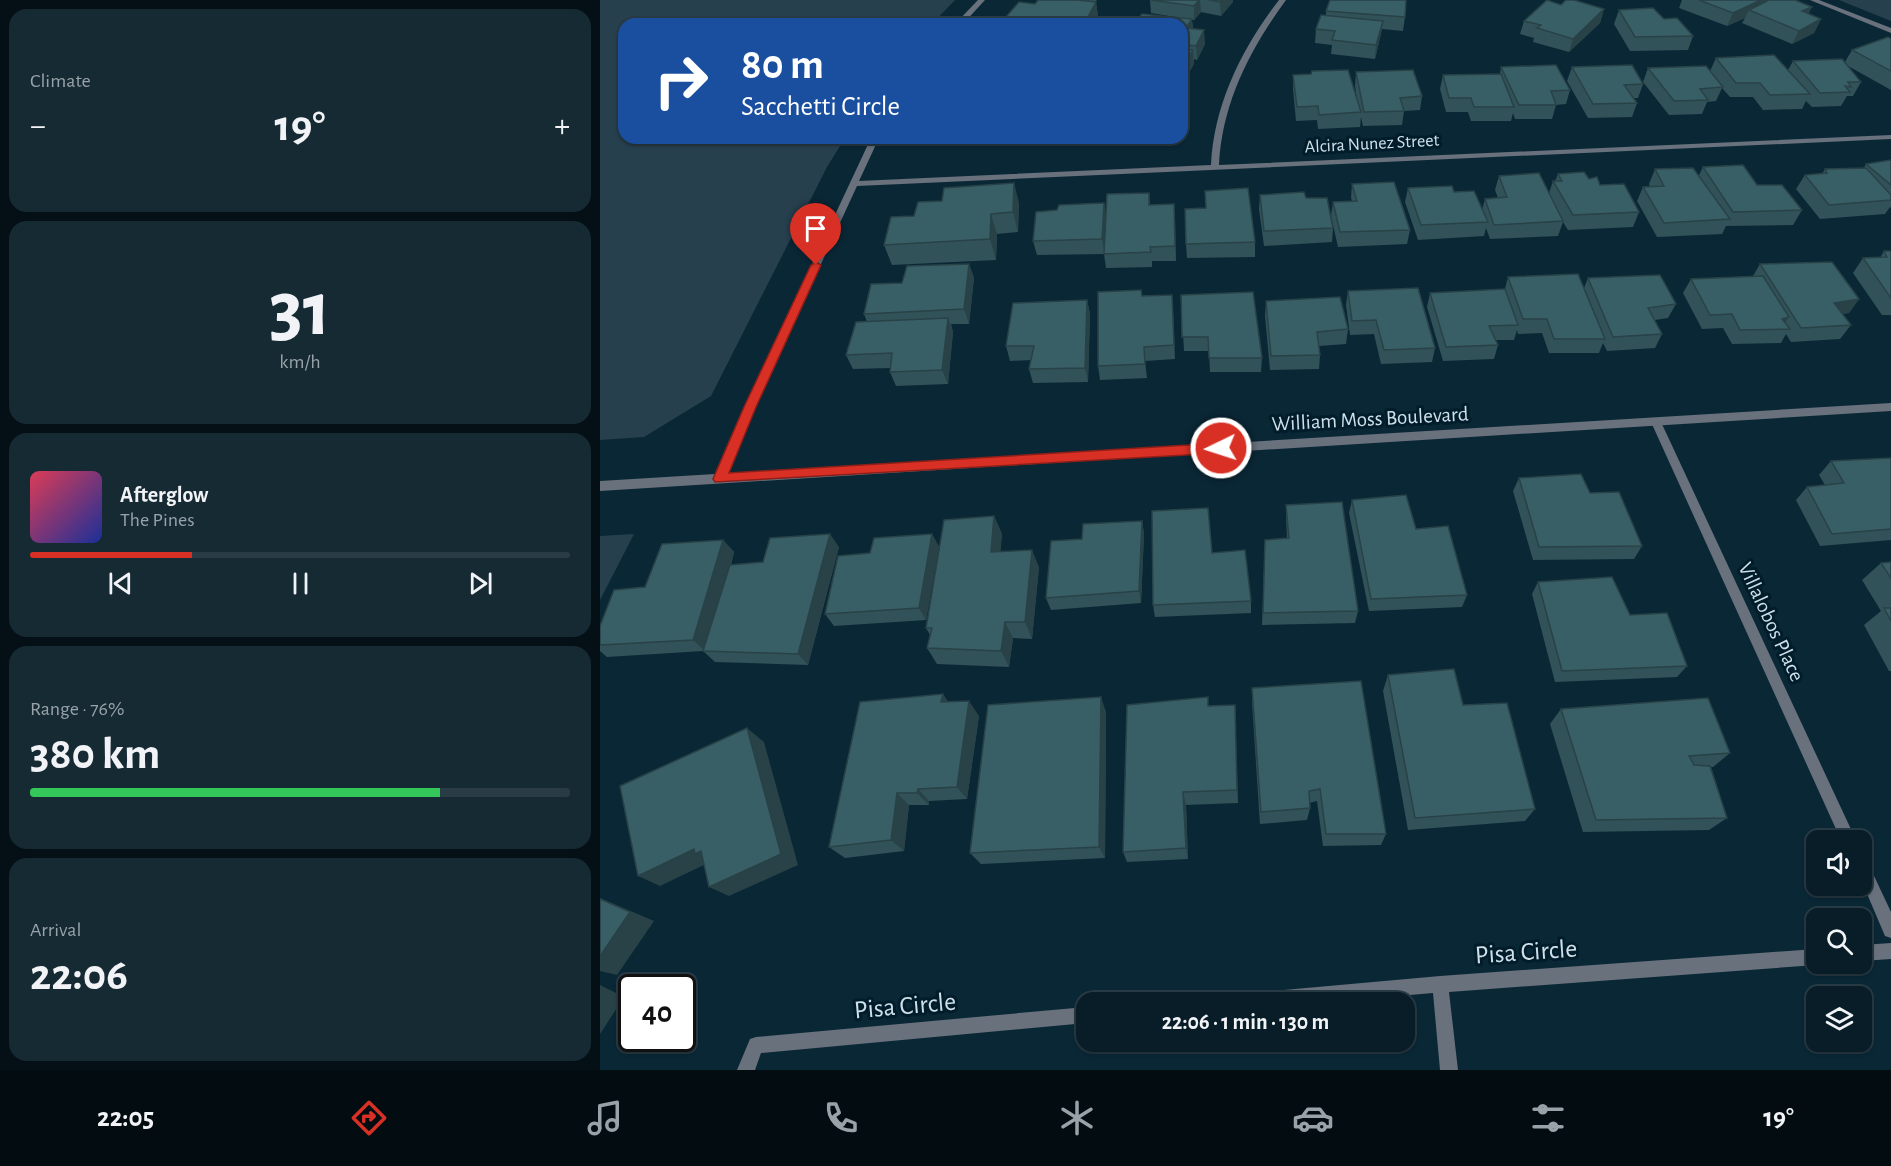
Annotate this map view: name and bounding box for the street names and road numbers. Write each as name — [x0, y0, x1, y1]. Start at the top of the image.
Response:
street label: Alcira Nunez Street — [1304, 131, 1440, 157]
street label: William Moss Boulevard — [1271, 403, 1469, 435]
street label: Villalobos Place — [1734, 559, 1808, 685]
street label: Pisa Circle — [1474, 935, 1578, 969]
street label: Pisa Circle — [853, 989, 957, 1023]

